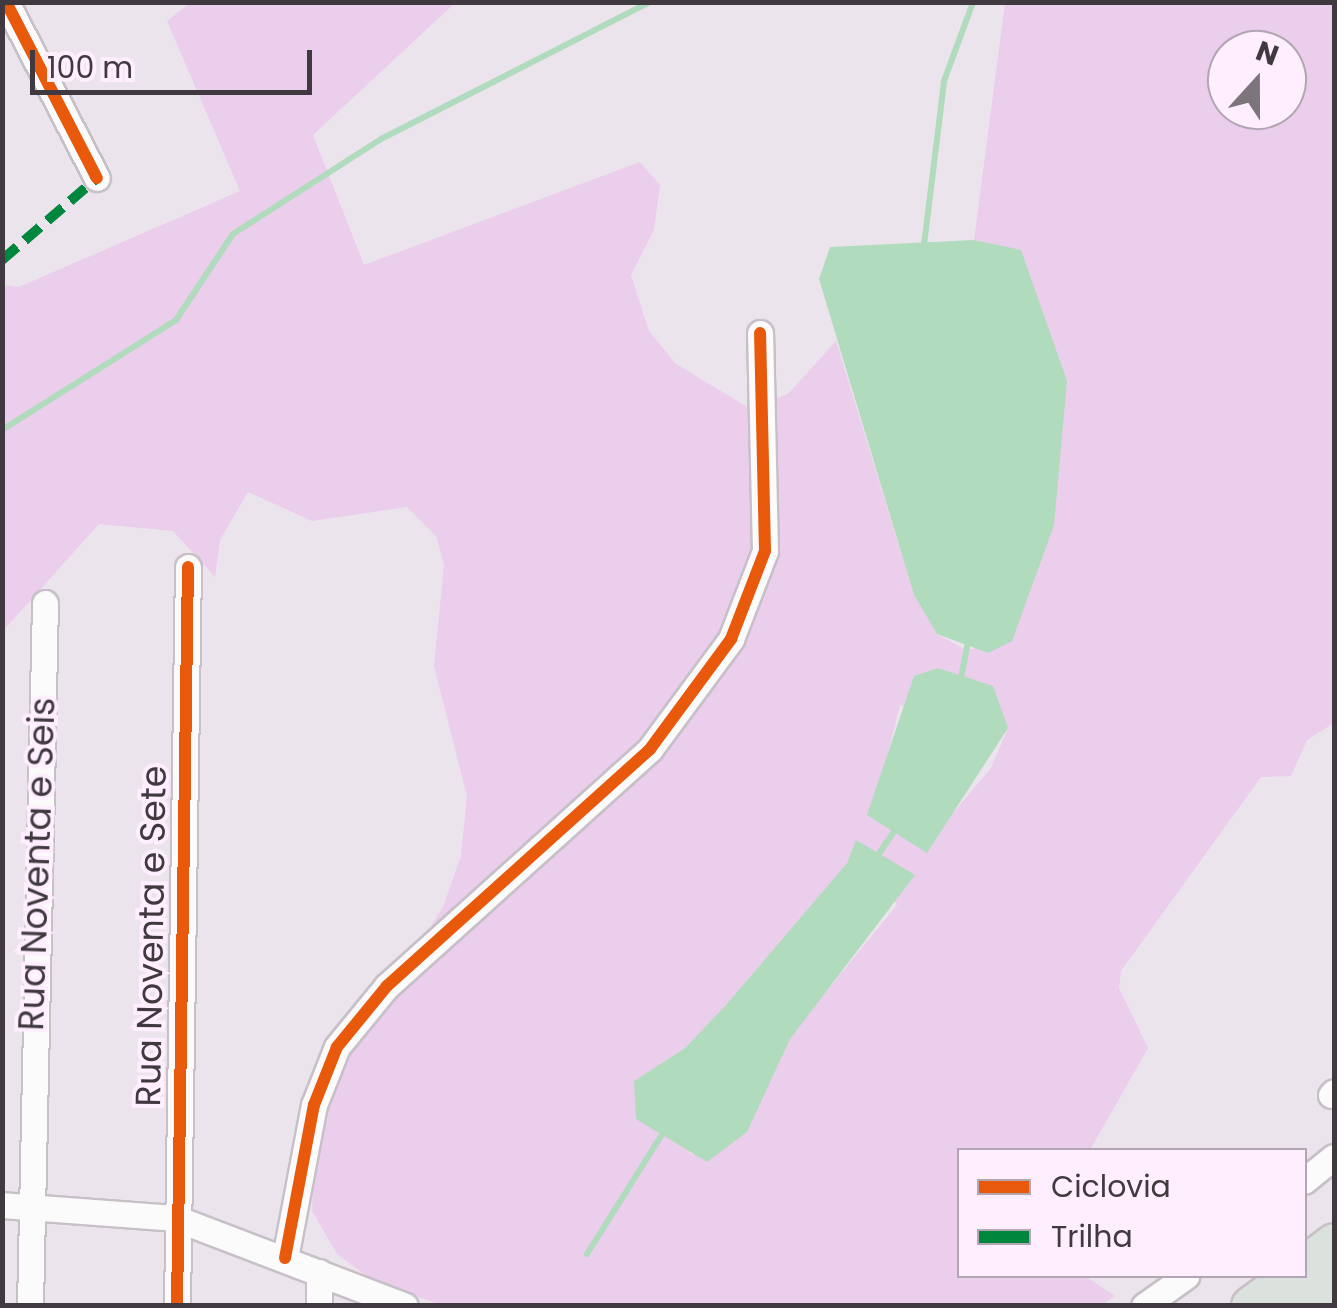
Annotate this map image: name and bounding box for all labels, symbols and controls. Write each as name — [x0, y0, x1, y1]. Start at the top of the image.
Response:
scale bar — [35, 30, 318, 92]
north arrow — [1207, 30, 1307, 130]
text: N — [1250, 31, 1284, 75]
text: 100 m — [47, 46, 133, 89]
street label: Rua Noventa e Seis — [10, 697, 64, 1031]
street label: Rua Noventa e Sete — [127, 765, 175, 1107]
legend — [957, 1148, 1307, 1278]
text: Ciclovia — [1051, 1165, 1171, 1208]
text: Trilha — [1051, 1215, 1133, 1258]

